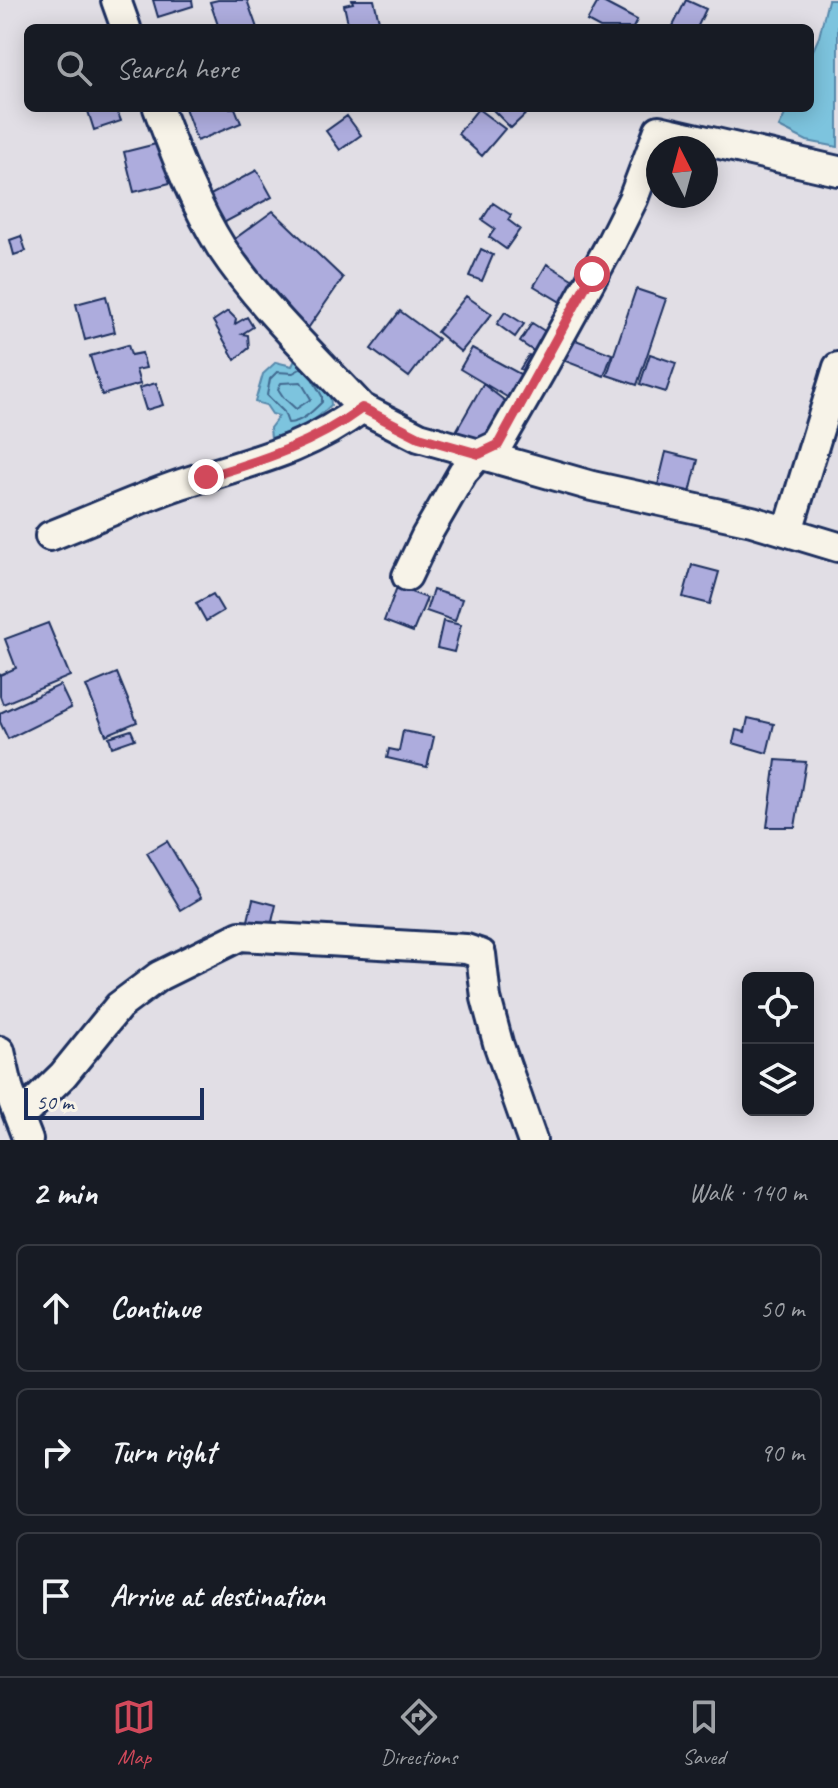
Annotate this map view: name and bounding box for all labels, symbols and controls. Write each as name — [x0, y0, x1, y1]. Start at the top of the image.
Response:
search box — [24, 24, 814, 112]
icon: search — [52, 46, 96, 90]
text: Search here — [116, 49, 238, 87]
north arrow — [646, 136, 718, 208]
route start — [574, 256, 610, 292]
route end — [188, 459, 224, 495]
map controls — [742, 972, 814, 1116]
button: locate — [742, 972, 814, 1044]
button: layers — [742, 1044, 814, 1116]
scale bar — [24, 1084, 204, 1120]
text: 50 m — [36, 1088, 73, 1116]
text: 2 min — [32, 1171, 97, 1214]
text: Walk · 140 m — [689, 1176, 806, 1209]
icon: ahead — [34, 1286, 78, 1330]
text: Continue — [110, 1289, 200, 1327]
text: 50 m — [760, 1292, 804, 1325]
icon: right — [34, 1430, 78, 1474]
text: Turn right — [110, 1433, 215, 1471]
text: 90 m — [760, 1436, 804, 1469]
icon: arrive — [34, 1574, 78, 1618]
text: Arrive at destination — [110, 1577, 325, 1615]
tab: Map — [112, 1695, 156, 1771]
tab: Directions — [381, 1695, 457, 1771]
tab: Saved — [682, 1695, 726, 1771]

